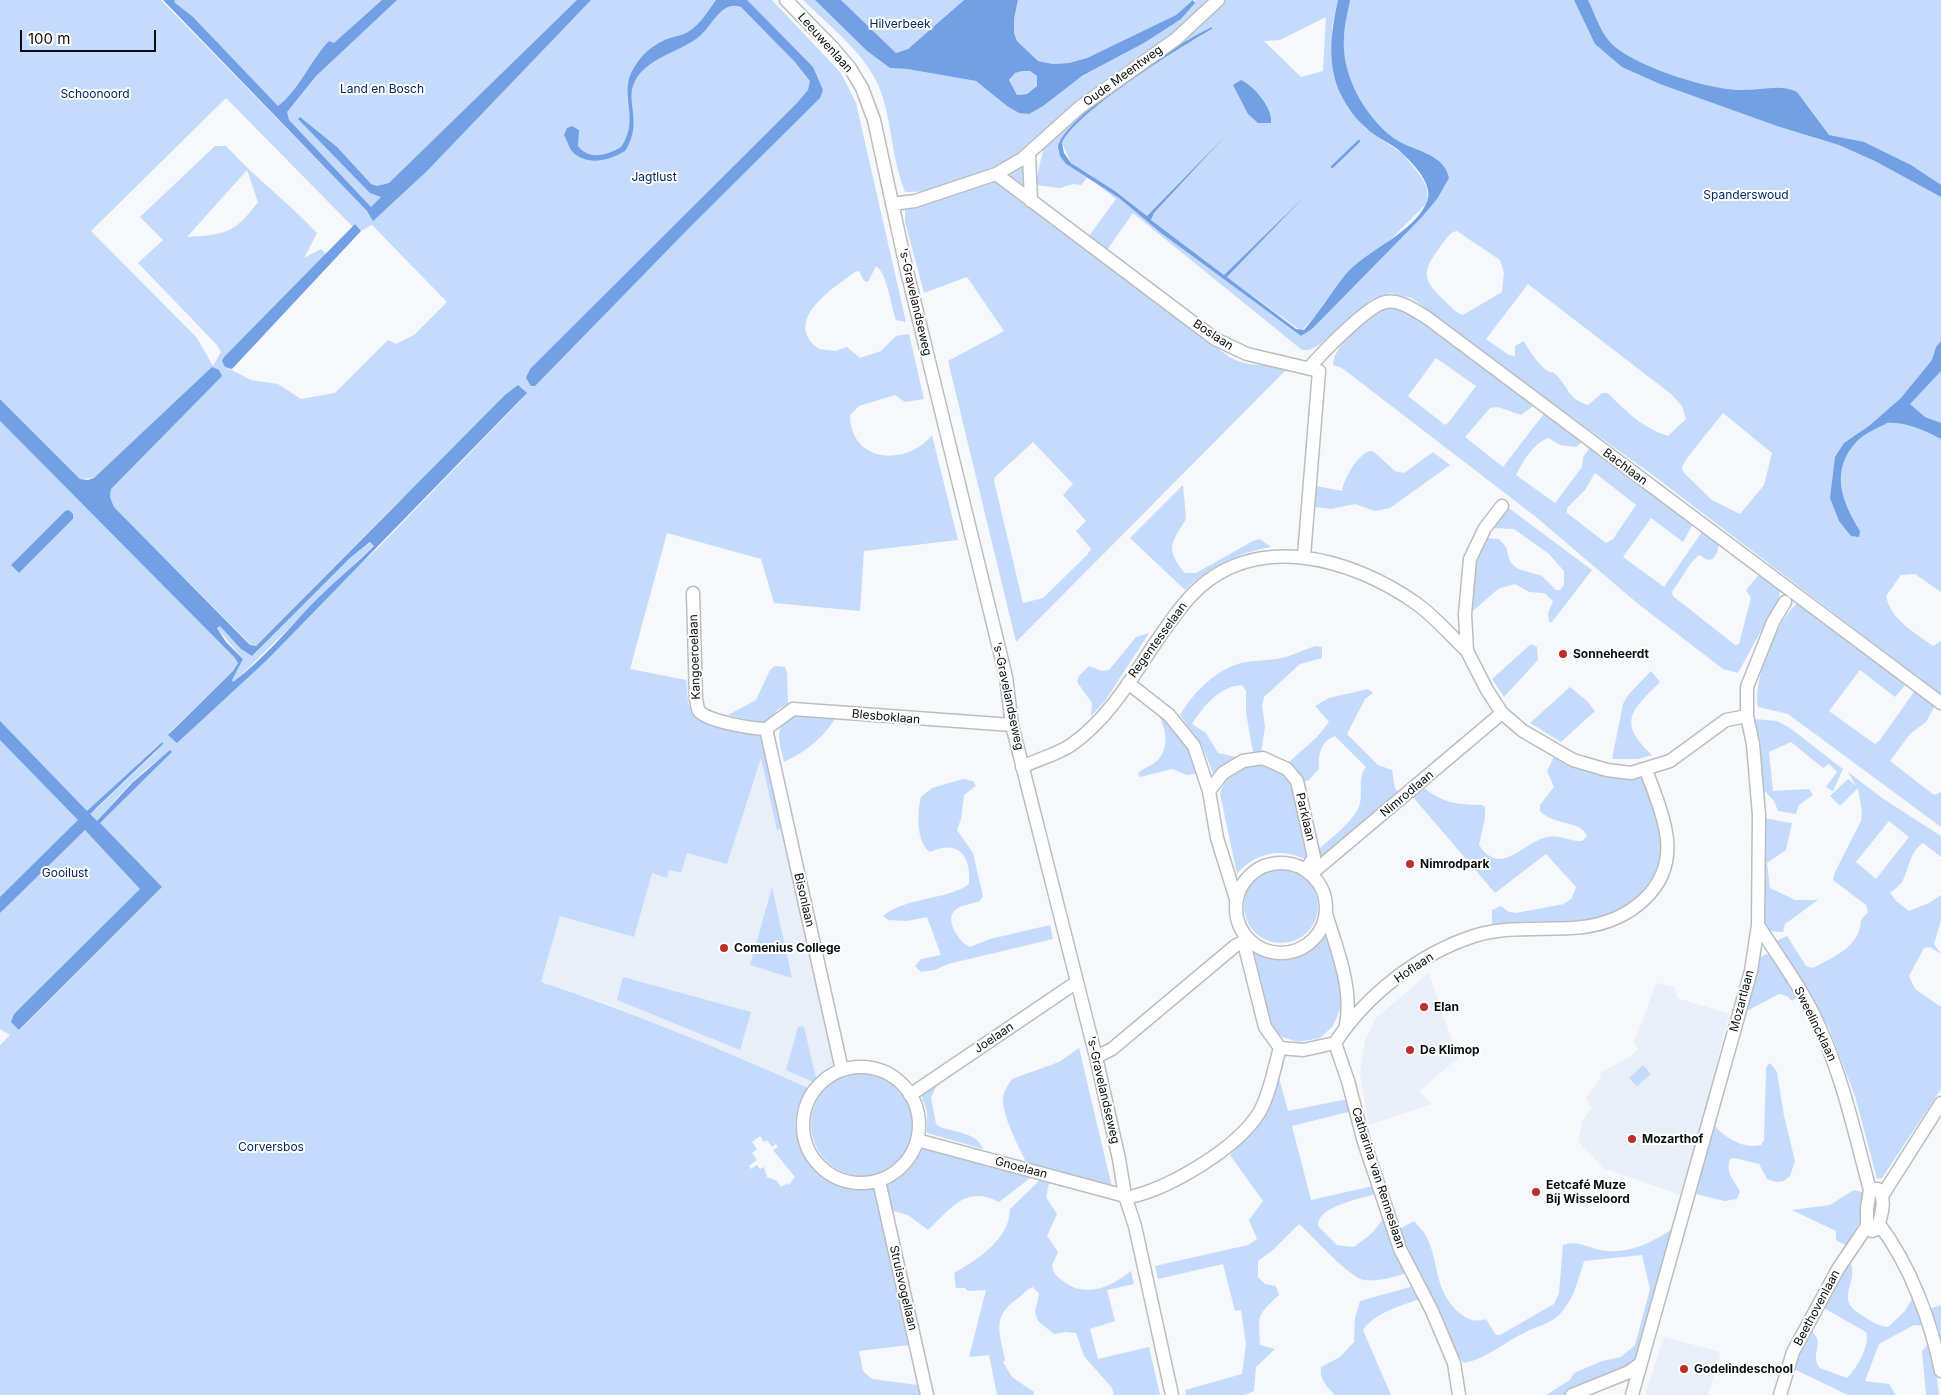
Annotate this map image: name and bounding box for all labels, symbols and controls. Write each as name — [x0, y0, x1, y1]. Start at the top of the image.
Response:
street label: Leeuwenlaan — [795, 10, 855, 76]
park label: Hilverbeek — [870, 17, 930, 31]
scale bar — [22, 20, 159, 52]
text: 100 m — [28, 29, 70, 48]
street label: Oude Meentweg — [1081, 43, 1165, 109]
park label: Land en Bosch — [340, 82, 424, 96]
park label: Schoonoord — [60, 87, 130, 101]
park label: Jagtlust — [631, 170, 677, 184]
park label: Spanderswoud — [1703, 188, 1789, 202]
street label: 's-Gravelandseweg — [896, 247, 934, 357]
street label: Boslaan — [1190, 317, 1236, 353]
street label: Bachlaan — [1600, 446, 1650, 488]
street label: Regentesselaan — [1126, 599, 1190, 681]
street label: Kangoeroelaan — [686, 614, 704, 700]
street label: 's-Gravelandseweg — [990, 641, 1026, 751]
place label: Sonneheerdt — [1573, 647, 1649, 661]
marker: Sonneheerdt — [1557, 648, 1569, 660]
street label: Blesboklaan — [851, 707, 921, 727]
street label: Nimrodlaan — [1378, 768, 1436, 820]
street label: Parklaan — [1292, 791, 1318, 843]
place label: Nimrodpark — [1420, 857, 1490, 871]
marker: Nimrodpark — [1404, 858, 1416, 870]
park label: Gooilust — [42, 866, 88, 880]
street label: Bisonlaan — [791, 872, 817, 928]
place label: Comenius College — [734, 941, 841, 955]
marker: Comenius College — [718, 942, 730, 954]
street label: Hoflaan — [1392, 950, 1436, 986]
street label: Mozartlaan — [1727, 969, 1757, 1033]
street label: Sweelincklaan — [1791, 984, 1839, 1064]
place label: Elan — [1434, 1000, 1459, 1014]
marker: Elan — [1418, 1001, 1430, 1013]
street label: Joelaan — [972, 1020, 1016, 1056]
street label: 's-Gravelandseweg — [1084, 1035, 1122, 1145]
place label: De Klimop — [1420, 1043, 1480, 1057]
marker: De Klimop — [1404, 1044, 1416, 1056]
street label: Catharina van Renneslaan — [1348, 1106, 1408, 1250]
place label: Mozarthof — [1642, 1132, 1703, 1146]
marker: Mozarthof — [1626, 1133, 1638, 1145]
park label: Corversbos — [238, 1140, 304, 1154]
street label: Gnoelaan — [993, 1154, 1049, 1182]
place label: Eetcafé Muze Bij Wisseloord — [1546, 1178, 1630, 1206]
marker: Eetcafé Muze Bij Wisseloord — [1530, 1186, 1542, 1198]
street label: Struisvogellaan — [886, 1244, 920, 1332]
street label: Beethovenlaan — [1791, 1268, 1843, 1348]
place label: Godelindeschool — [1694, 1362, 1793, 1376]
marker: Godelindeschool — [1678, 1363, 1690, 1375]

